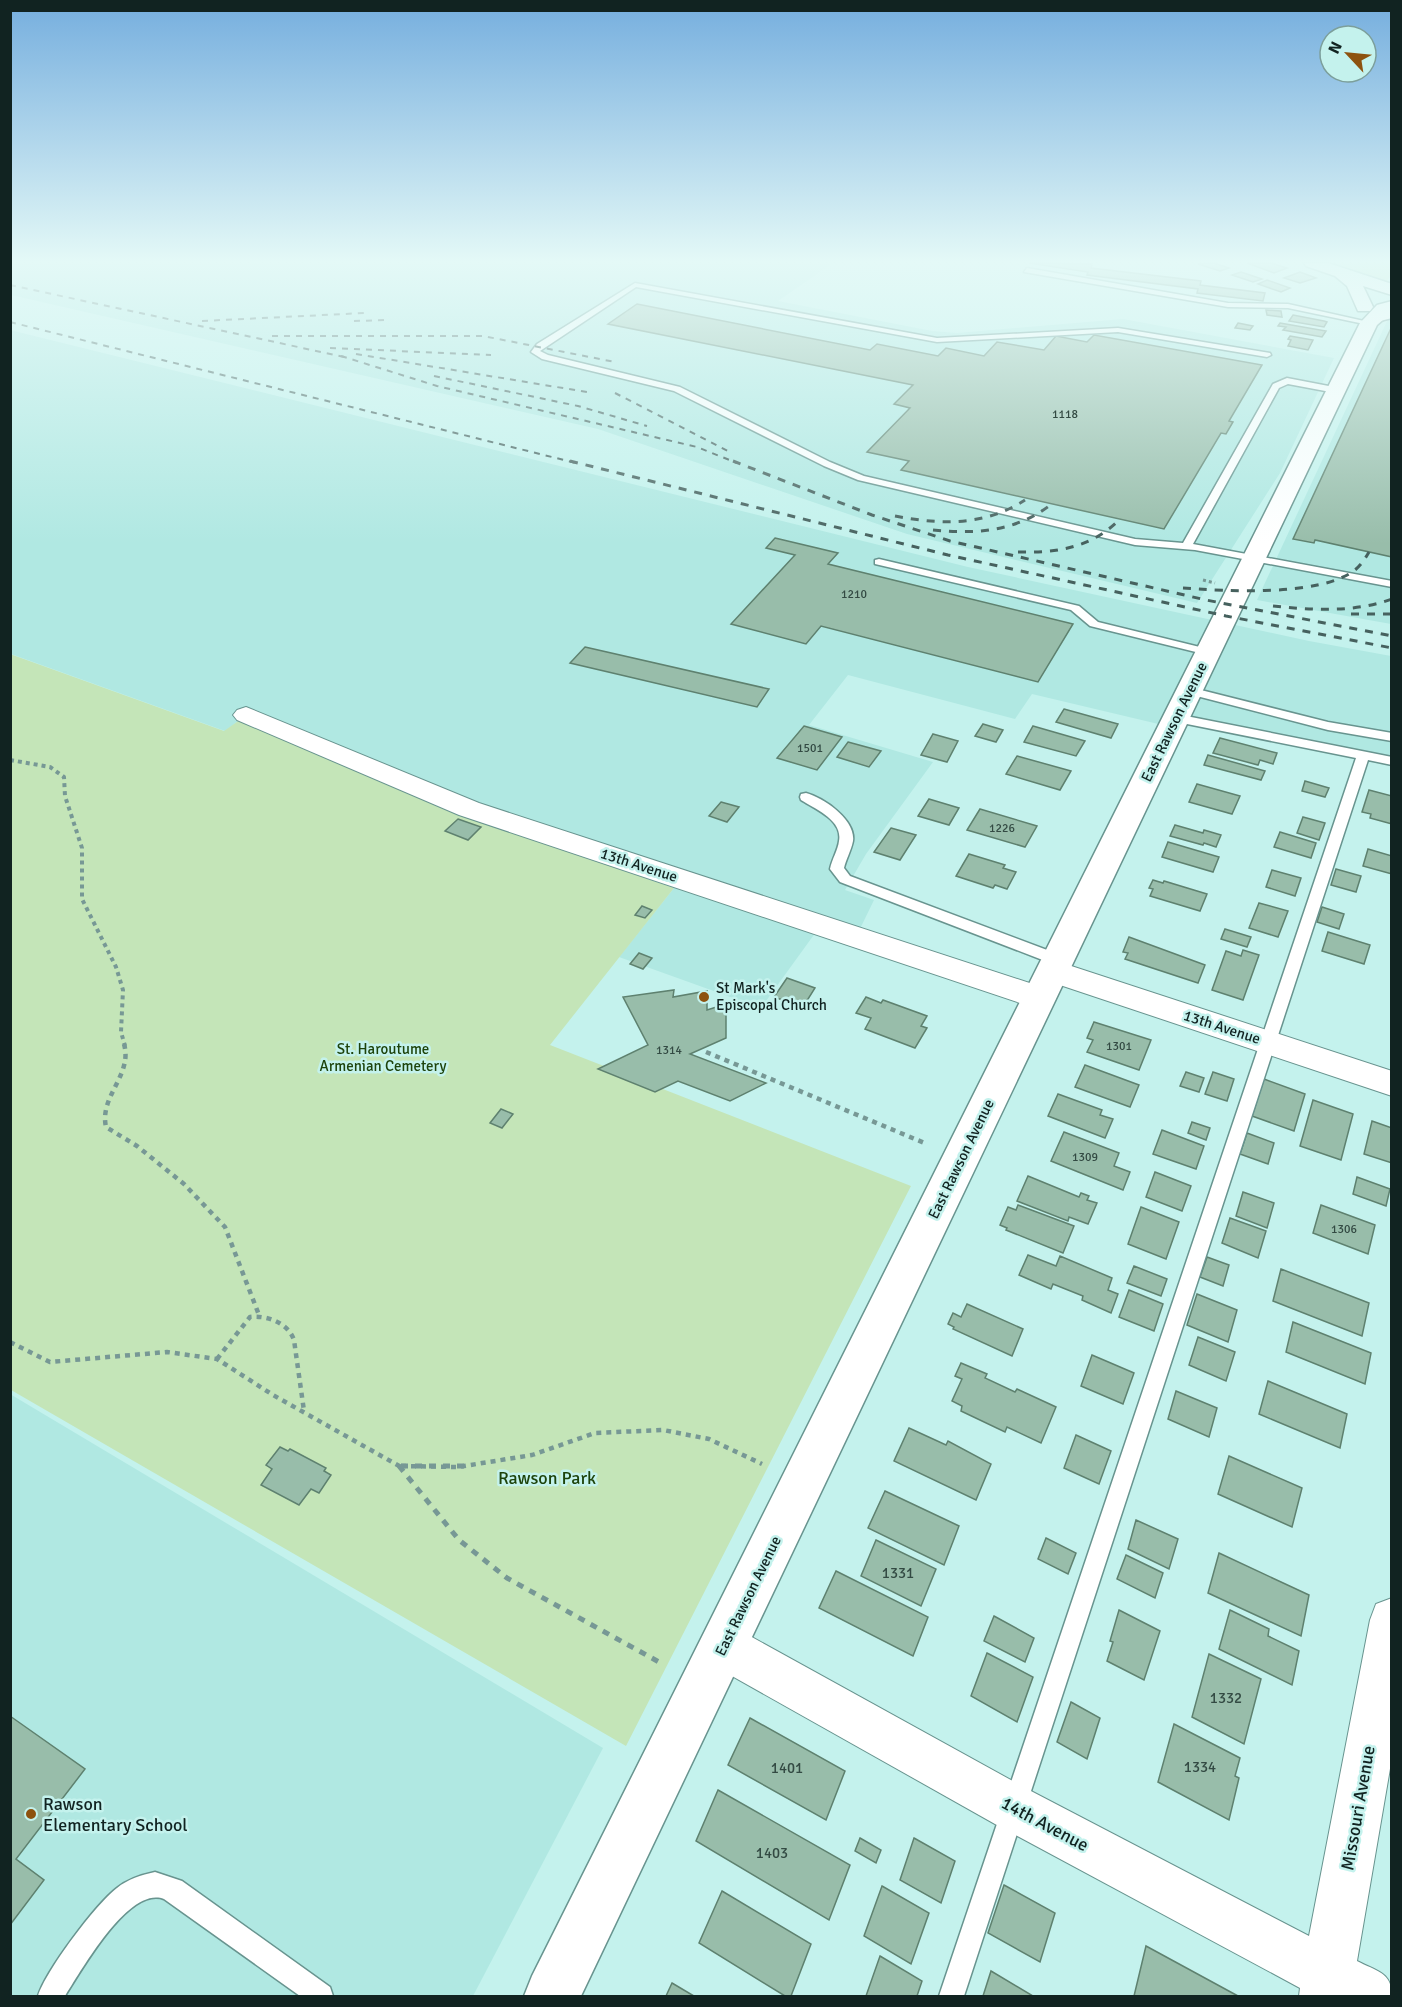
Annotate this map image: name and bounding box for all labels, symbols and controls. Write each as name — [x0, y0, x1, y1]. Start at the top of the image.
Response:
north arrow — [1318, 24, 1378, 84]
text: N — [1324, 38, 1347, 57]
house number: 1118 — [1052, 407, 1078, 422]
house number: 1210 — [841, 587, 867, 602]
street label: East Rawson Avenue — [1137, 659, 1211, 785]
house number: 1501 — [797, 741, 823, 756]
house number: 1226 — [989, 821, 1015, 836]
street label: 13th Avenue — [598, 844, 680, 886]
place label: St Mark's Episcopal Church — [716, 979, 827, 1014]
marker: St Mark's Episcopal Church — [697, 990, 711, 1004]
street label: 13th Avenue — [1181, 1006, 1263, 1048]
house number: 1301 — [1106, 1039, 1132, 1054]
park label: St. Haroutume Armenian Cemetery — [320, 1040, 446, 1075]
house number: 1314 — [656, 1043, 682, 1058]
street label: East Rawson Avenue — [924, 1096, 998, 1222]
house number: 1309 — [1072, 1150, 1098, 1165]
house number: 1306 — [1331, 1222, 1357, 1237]
park label: Rawson Park — [498, 1467, 596, 1489]
street label: East Rawson Avenue — [711, 1533, 785, 1659]
house number: 1331 — [882, 1564, 914, 1582]
house number: 1332 — [1210, 1689, 1242, 1707]
street label: Missouri Avenue — [1336, 1744, 1380, 1872]
house number: 1334 — [1184, 1758, 1216, 1776]
house number: 1401 — [771, 1759, 803, 1777]
street label: 14th Avenue — [998, 1792, 1092, 1856]
place label: Rawson Elementary School — [43, 1793, 188, 1836]
marker: Rawson Elementary School — [24, 1807, 38, 1821]
house number: 1403 — [756, 1844, 788, 1862]

